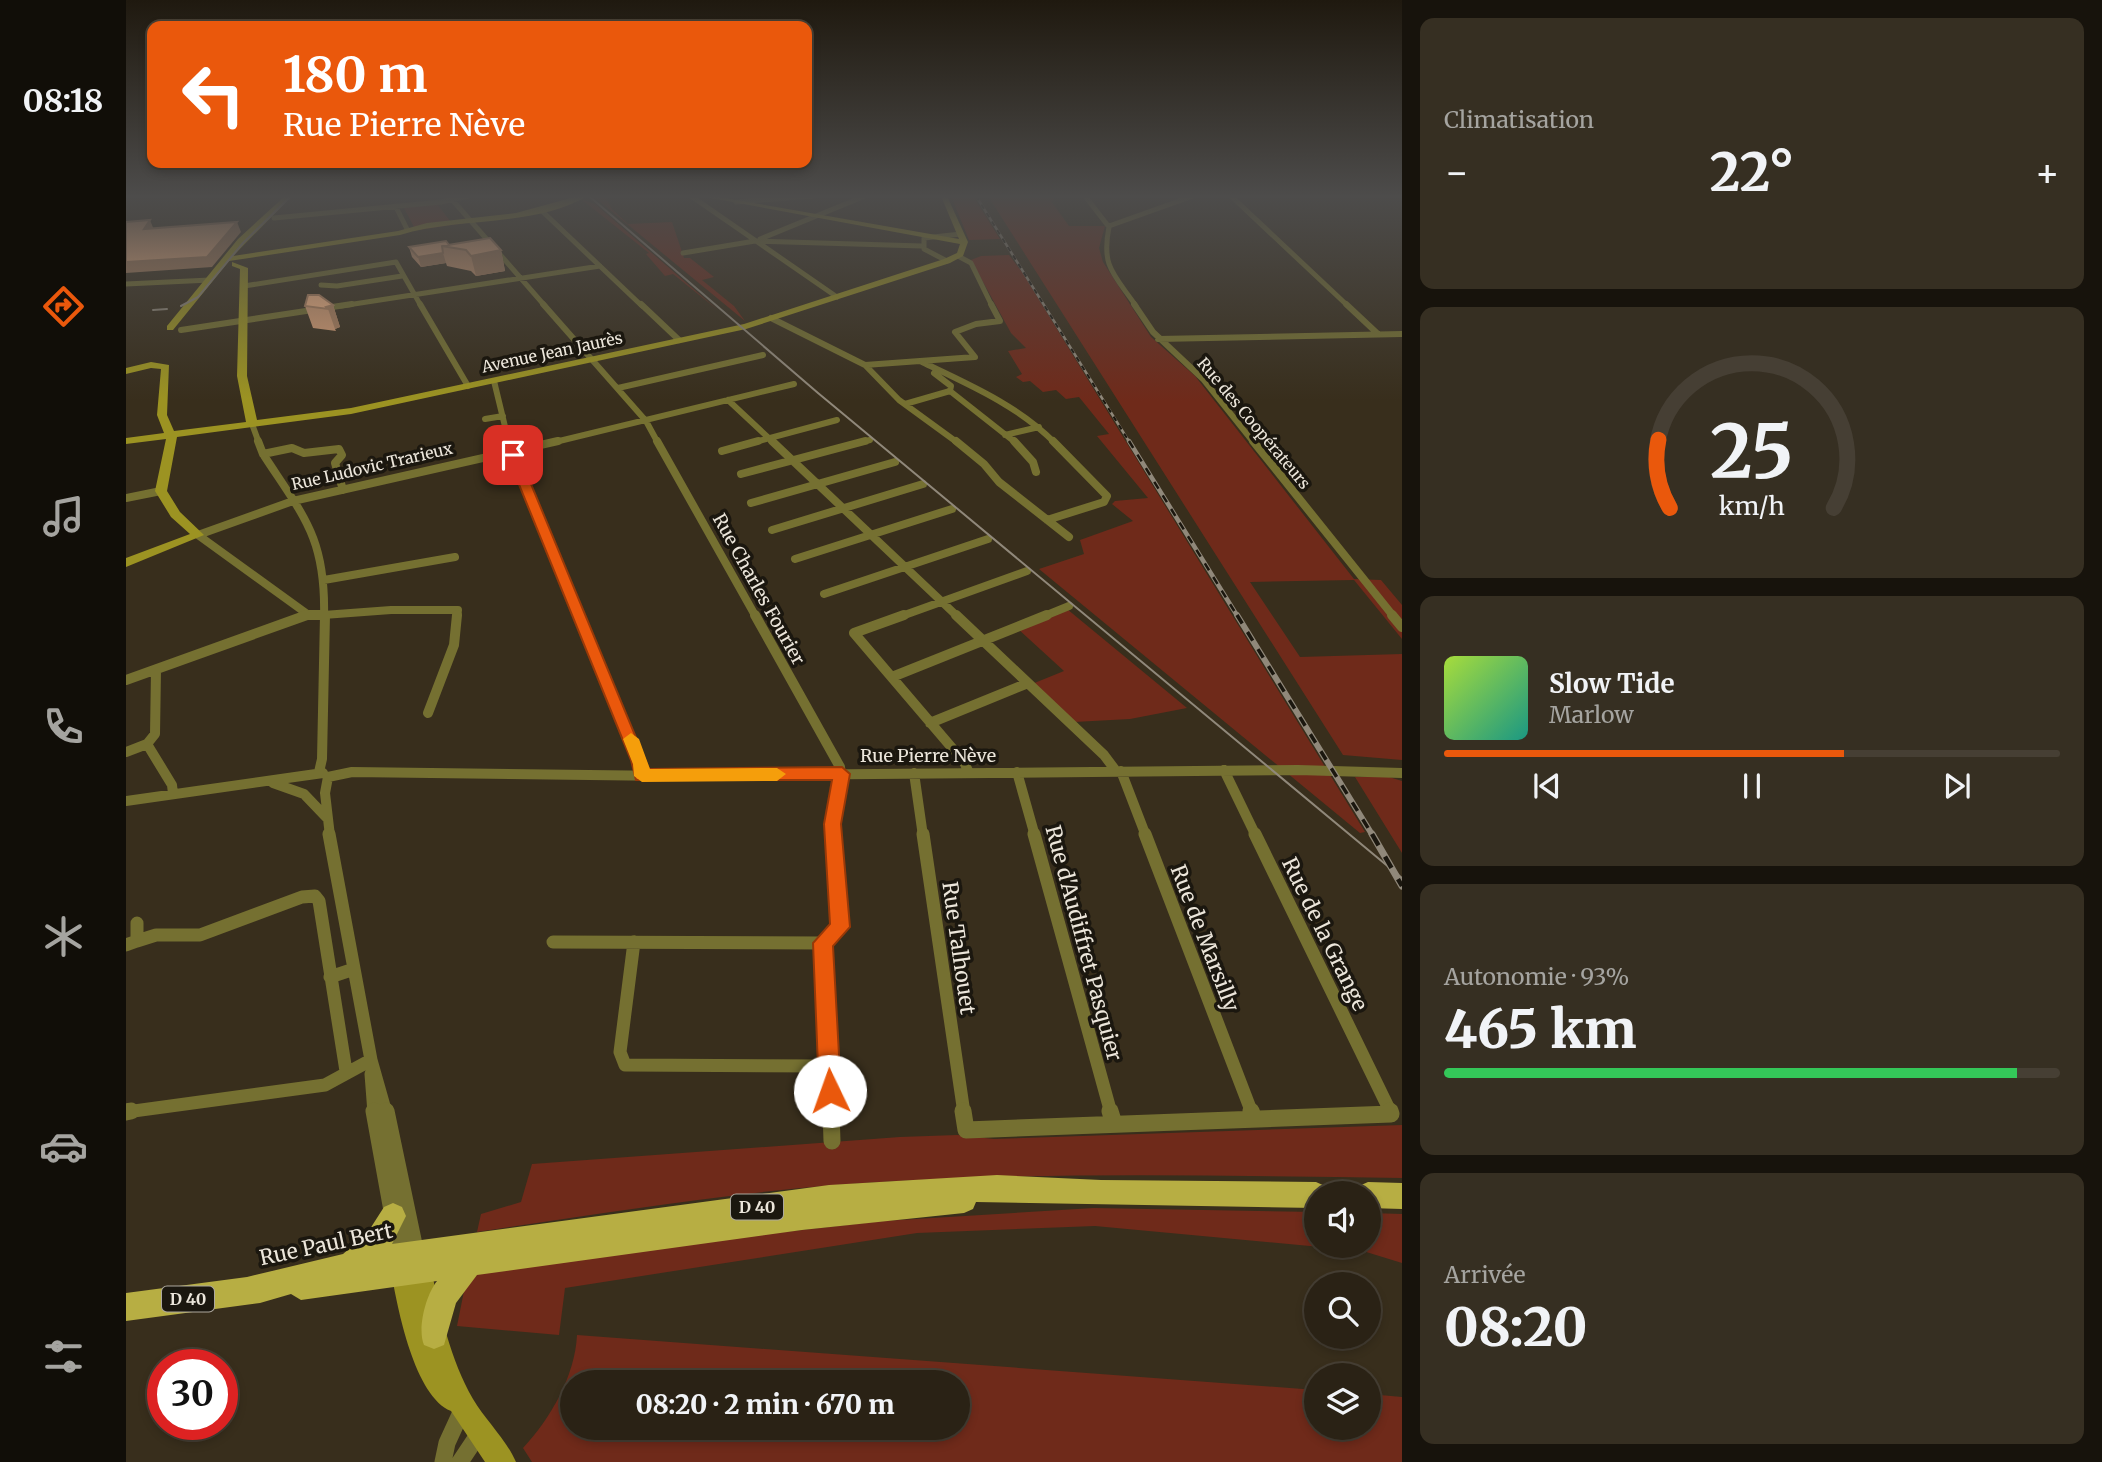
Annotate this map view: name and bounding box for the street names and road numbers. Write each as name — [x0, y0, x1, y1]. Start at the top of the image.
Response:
street label: Avenue Jean Jaurès — [479, 327, 624, 377]
street label: Rue des Coopérateurs — [1193, 353, 1315, 493]
street label: Rue Ludovic Trarieux — [290, 438, 455, 494]
street label: Rue Charles Fourier — [708, 509, 810, 669]
street label: Rue Pierre Nève — [860, 744, 996, 767]
street label: Rue d'Audiffret Pasquier — [1040, 822, 1128, 1064]
street label: Rue de la Grange — [1276, 853, 1374, 1015]
street label: Rue de Marsilly — [1165, 861, 1246, 1016]
street label: Rue Talhouet — [936, 880, 982, 1016]
road number: D 40 — [731, 1194, 783, 1219]
street label: Rue Paul Bert — [257, 1217, 395, 1271]
road number: D 40 — [162, 1287, 214, 1312]

